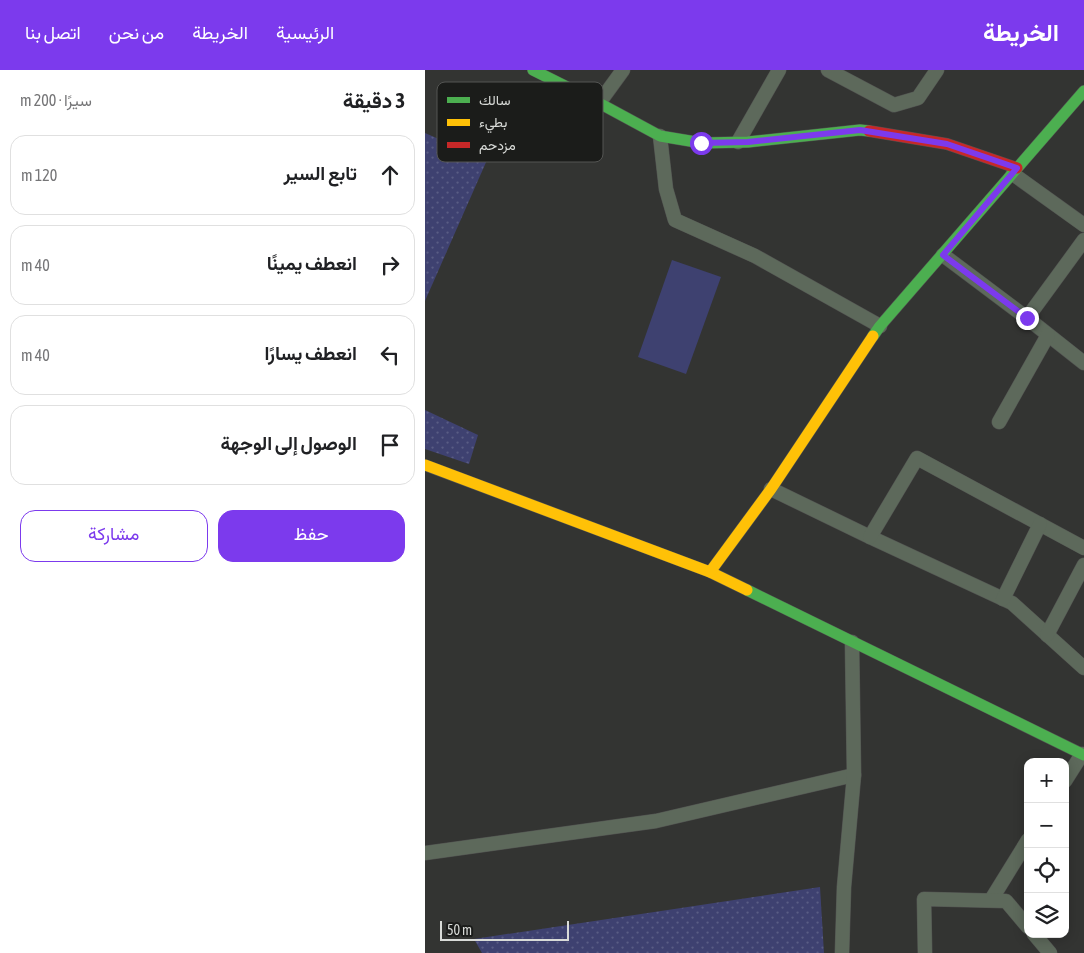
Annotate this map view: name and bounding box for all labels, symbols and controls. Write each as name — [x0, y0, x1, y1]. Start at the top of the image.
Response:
text: الخريطة — [983, 19, 1059, 46]
text: اتصل بنا — [25, 22, 81, 43]
text: من نحن — [109, 22, 164, 43]
text: الخريطة — [192, 22, 248, 43]
text: الرئيسية — [276, 22, 334, 43]
legend — [437, 82, 603, 162]
text: 3 دقيقة — [343, 88, 405, 112]
text: سيرًا · 200 m — [20, 91, 92, 109]
text: سالك — [479, 92, 510, 108]
text: بطيء — [479, 114, 507, 134]
route start — [690, 132, 713, 155]
text: مزدحم — [479, 137, 516, 154]
icon: ahead — [376, 161, 404, 189]
text: تابع السير — [284, 162, 357, 184]
text: 120 m — [21, 166, 57, 184]
icon: right — [376, 251, 404, 279]
text: انعطف يمينًا — [267, 252, 357, 274]
text: 40 m — [21, 256, 50, 274]
route end — [1016, 307, 1039, 330]
icon: left — [376, 341, 404, 369]
text: انعطف يسارًا — [264, 342, 357, 364]
text: 40 m — [21, 346, 50, 364]
icon: arrive — [376, 431, 404, 459]
text: الوصول إلى الوجهة — [220, 432, 357, 454]
button: مشاركة — [20, 510, 208, 562]
button: حفظ — [218, 510, 405, 562]
map controls — [1024, 758, 1069, 938]
button: + — [1024, 758, 1069, 803]
button: − — [1024, 803, 1069, 848]
button: locate — [1024, 848, 1069, 893]
button: layers — [1024, 893, 1069, 938]
scale bar — [440, 918, 569, 941]
text: 50 m — [447, 922, 472, 938]

